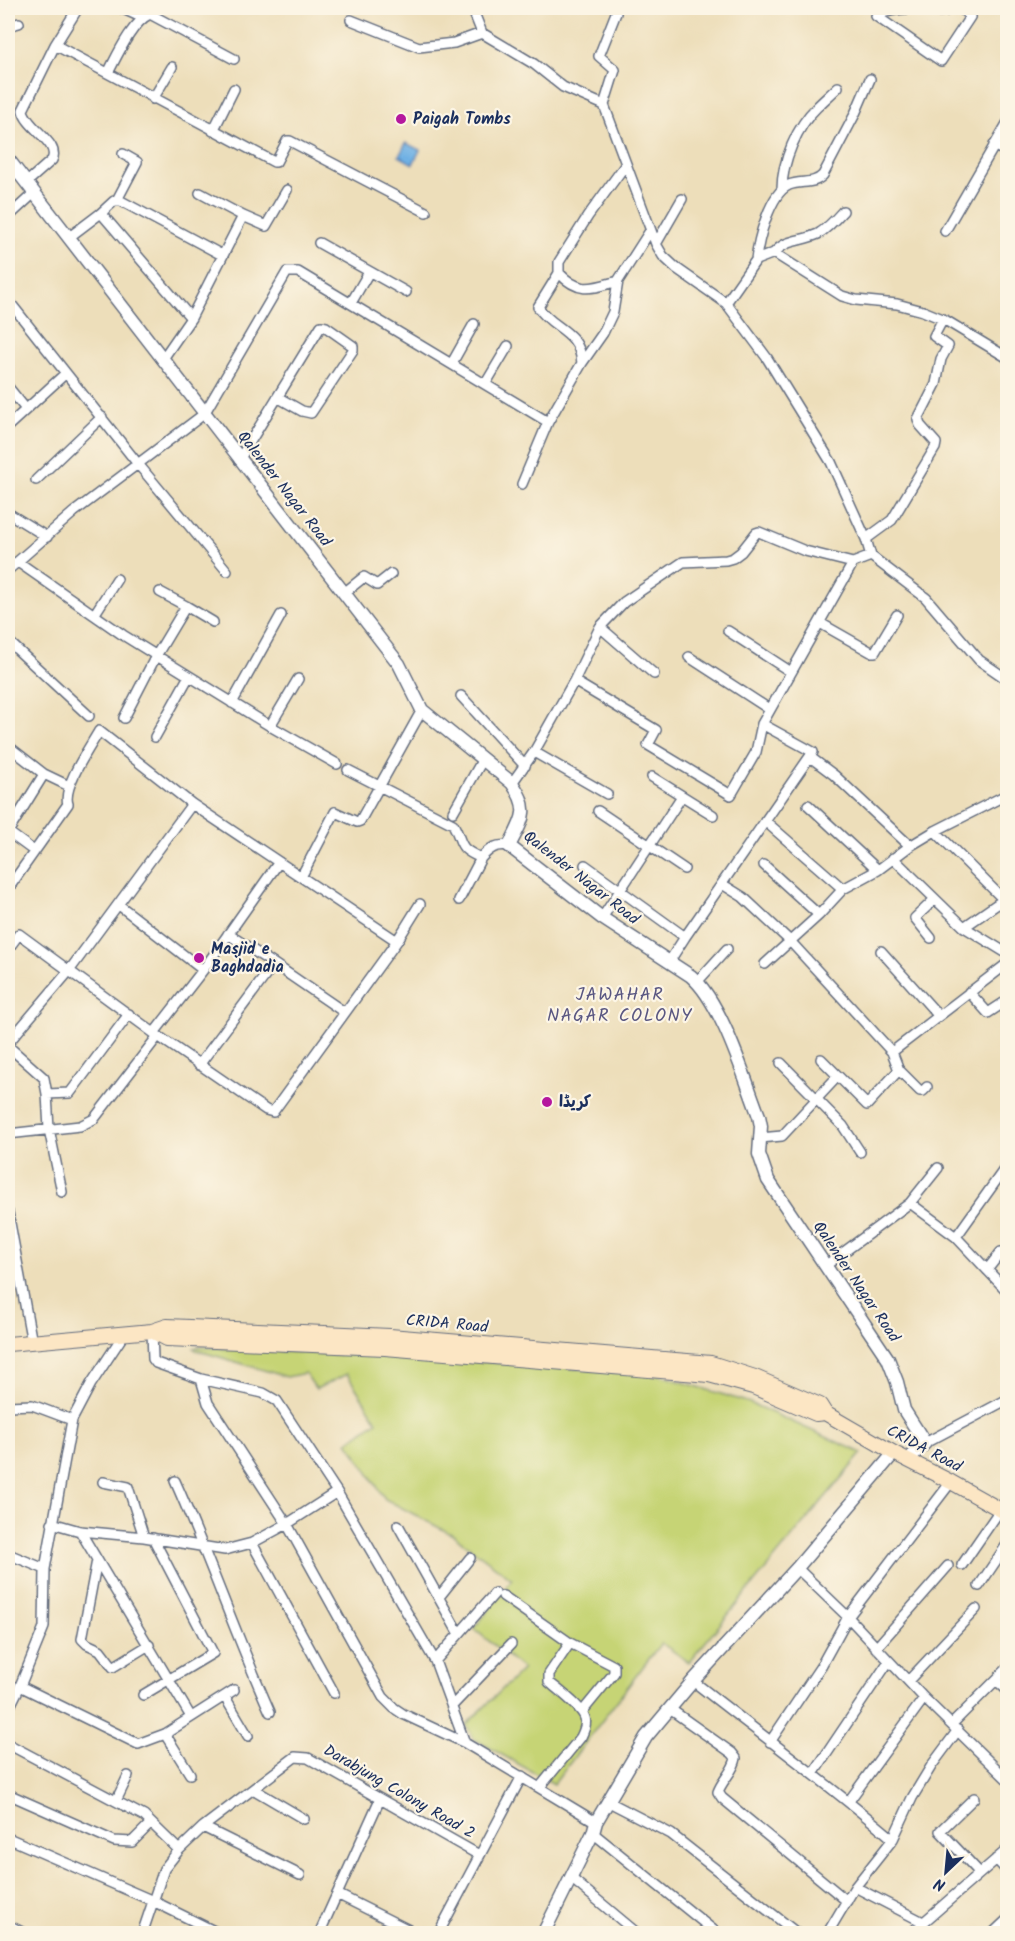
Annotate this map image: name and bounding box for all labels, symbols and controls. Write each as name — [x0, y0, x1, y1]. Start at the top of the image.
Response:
place label: Paigah Tombs — [413, 107, 511, 132]
marker: Paigah Tombs — [394, 112, 408, 126]
street label: Qalender Nagar Road — [231, 426, 338, 553]
street label: Qalender Nagar Road — [518, 825, 645, 932]
place label: Masjid e Baghdadia — [211, 937, 284, 980]
marker: Masjid e Baghdadia — [192, 951, 206, 965]
district label: JAWAHAR NAGAR COLONY — [547, 981, 693, 1031]
place label: کریڈا — [559, 1090, 591, 1115]
marker: کریڈا — [540, 1095, 554, 1109]
street label: Qalender Nagar Road — [806, 1216, 907, 1348]
street label: CRIDA Road — [405, 1308, 490, 1340]
street label: CRIDA Road — [882, 1419, 967, 1480]
street label: Darabjung Colony Road 2 — [318, 1738, 480, 1846]
north arrow — [916, 1842, 976, 1902]
text: N — [930, 1871, 950, 1898]

